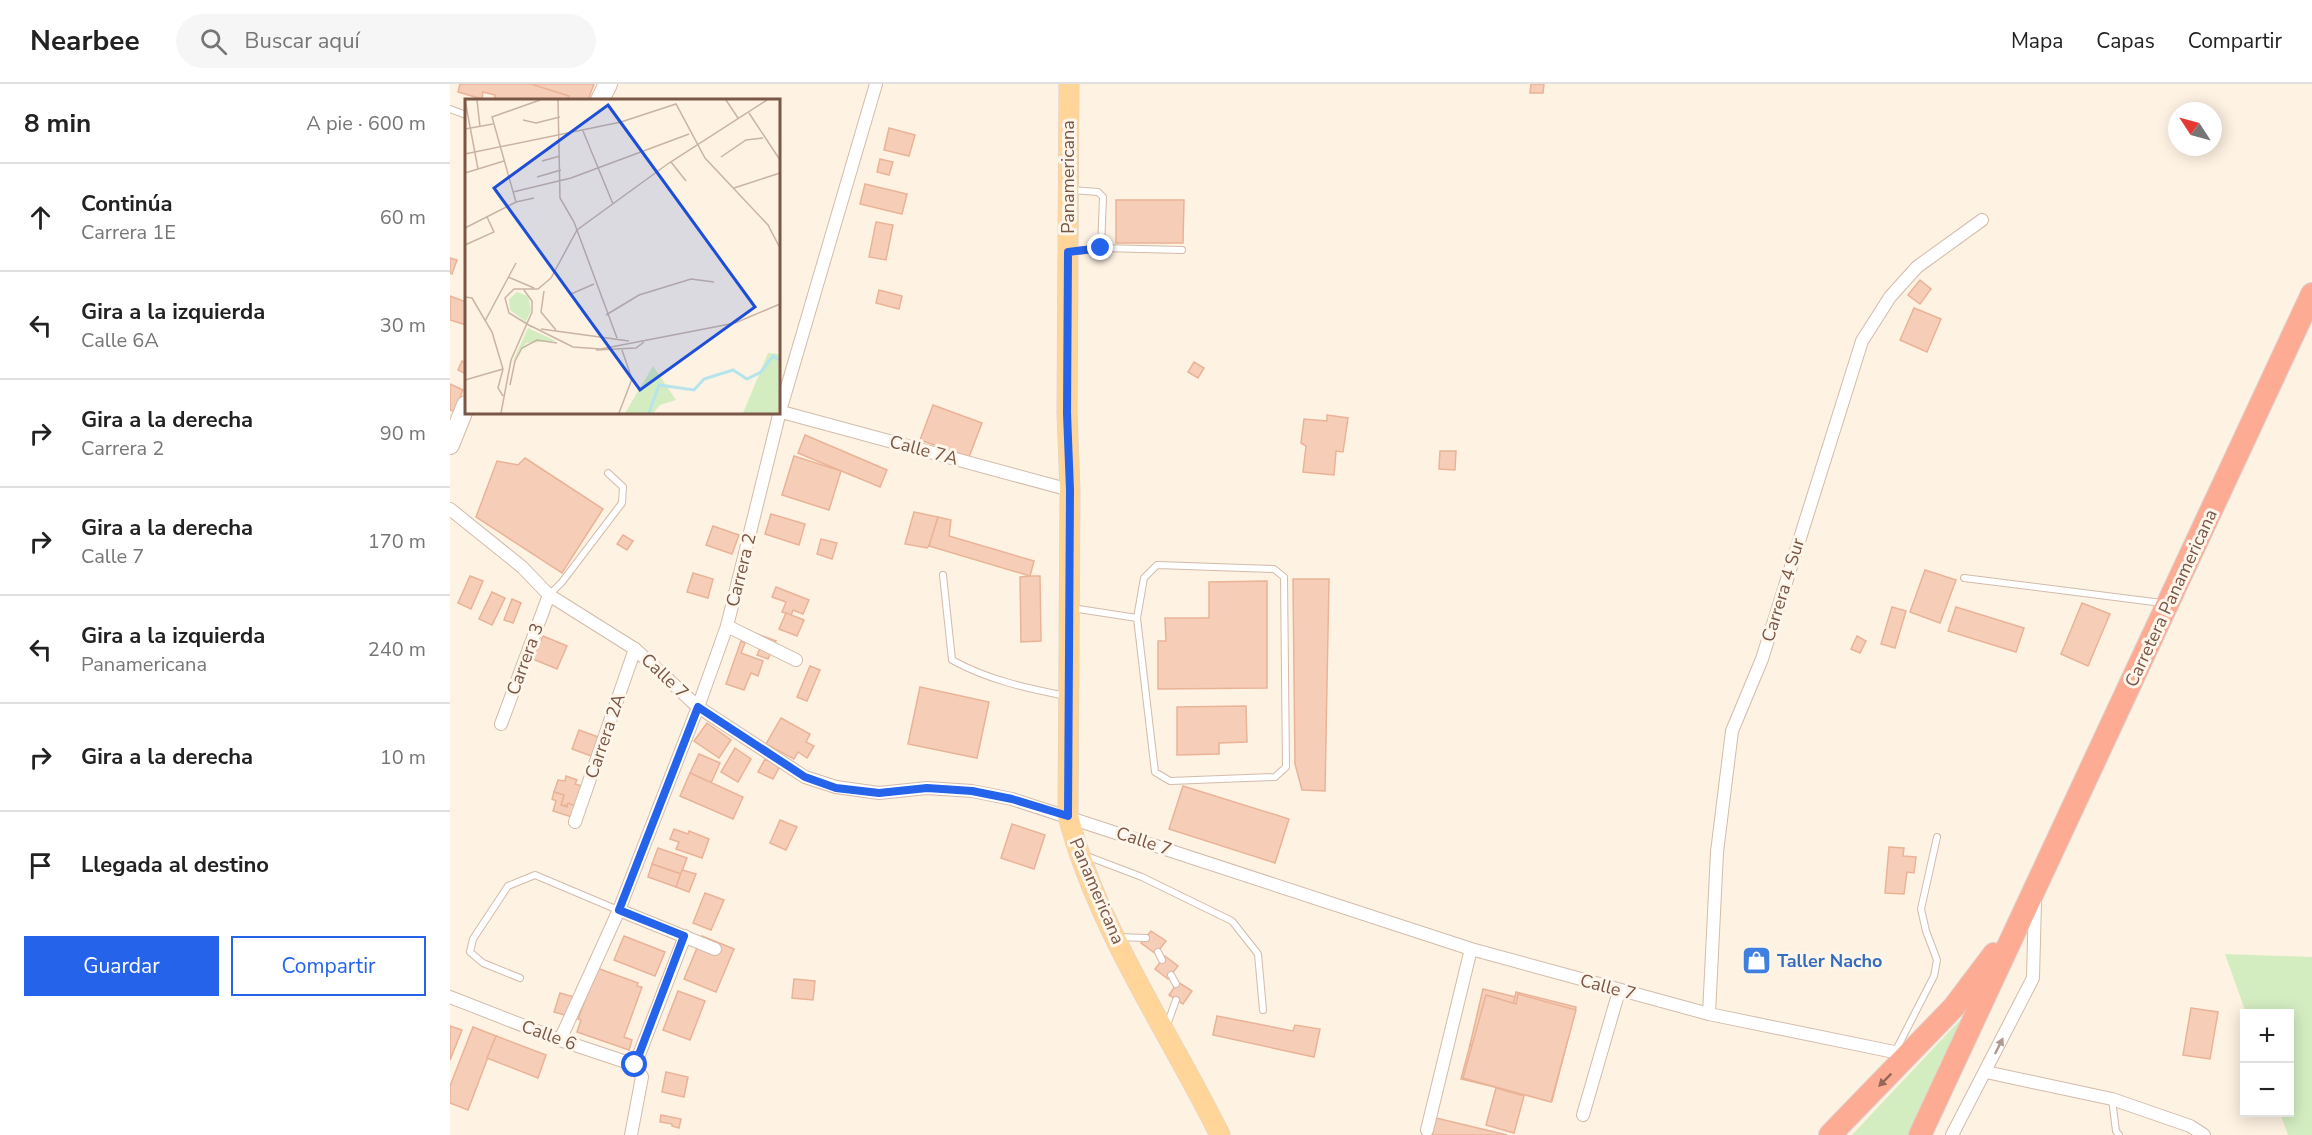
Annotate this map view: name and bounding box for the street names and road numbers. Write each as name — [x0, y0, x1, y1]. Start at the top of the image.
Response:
street label: Panamericana — [1056, 120, 1080, 234]
street label: Calle 7A — [887, 429, 961, 471]
street label: Carretera Panamericana — [2119, 505, 2223, 691]
street label: Carrera 2 — [720, 531, 762, 609]
street label: Carrera 4 Sur — [1756, 535, 1810, 645]
street label: Carrera 3 — [501, 620, 549, 698]
street label: Calle 7 — [636, 648, 694, 704]
street label: Carrera 2A — [579, 690, 631, 782]
street label: Calle 7 — [1113, 821, 1175, 861]
street label: Panamericana — [1064, 834, 1130, 948]
street label: Calle 7 — [1577, 968, 1639, 1006]
street label: Calle 6 — [518, 1014, 580, 1056]

